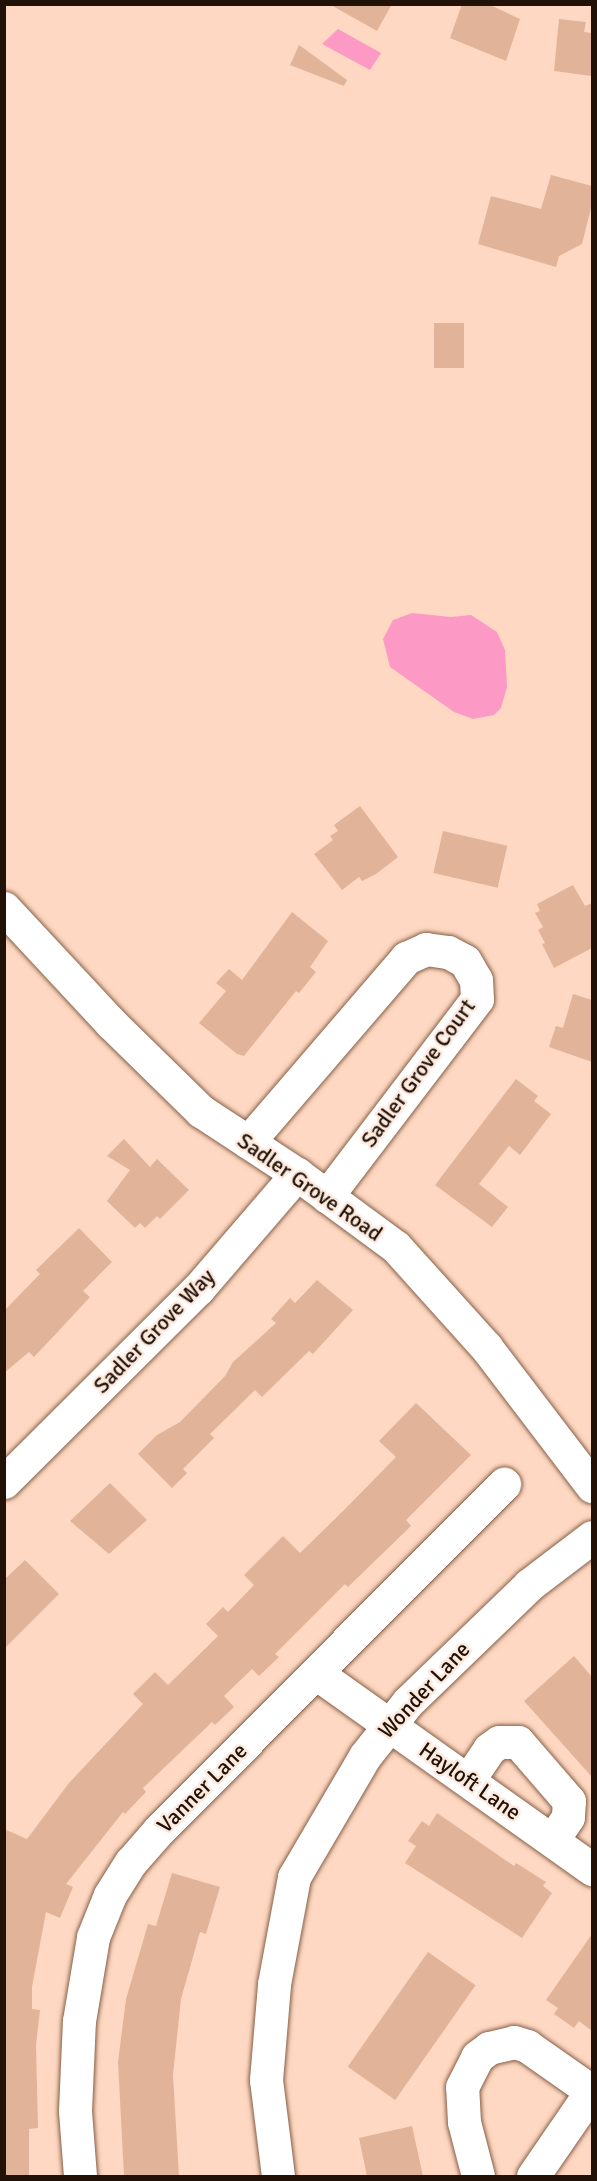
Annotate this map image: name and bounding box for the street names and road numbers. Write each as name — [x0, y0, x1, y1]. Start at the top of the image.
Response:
street label: Sadler Grove Court — [355, 994, 481, 1152]
street label: Sadler Grove Road — [232, 1127, 388, 1247]
street label: Sadler Grove Way — [88, 1263, 220, 1399]
street label: Wonder Lane — [373, 1636, 475, 1744]
street label: Hayloft Lane — [414, 1736, 526, 1826]
street label: Vanner Lane — [152, 1738, 252, 1838]

